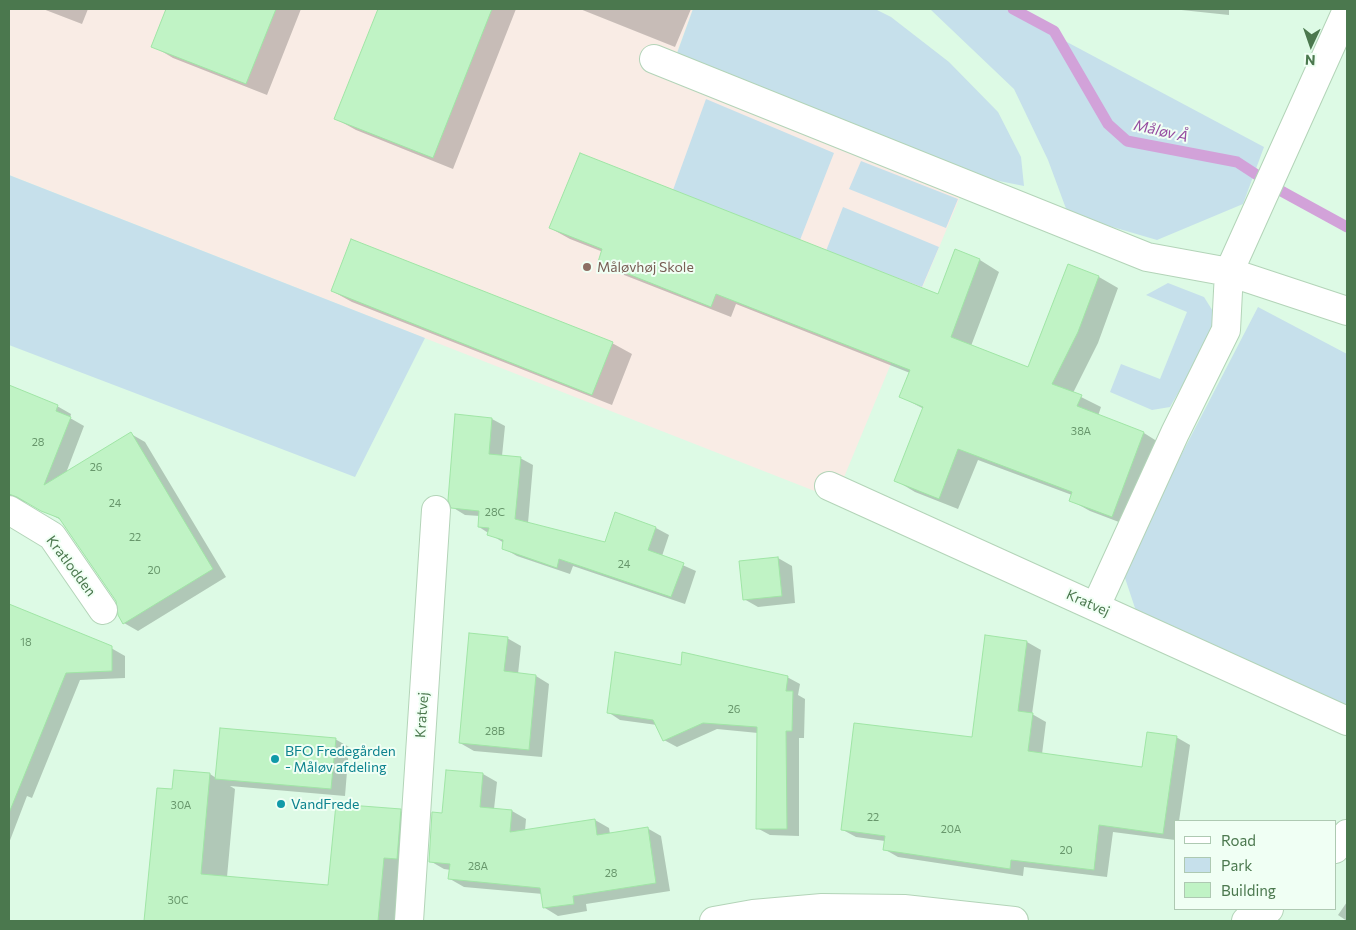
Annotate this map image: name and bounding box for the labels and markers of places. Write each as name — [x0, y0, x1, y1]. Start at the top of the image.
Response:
place label: Måløvhøj Skole — [597, 259, 694, 275]
marker: Måløvhøj Skole — [581, 261, 593, 273]
place label: BFO Fredegården - Måløv afdeling — [285, 743, 396, 776]
marker: BFO Fredegården - Måløv afdeling — [269, 753, 281, 765]
place label: VandFrede — [291, 796, 359, 812]
marker: VandFrede — [275, 798, 287, 810]

